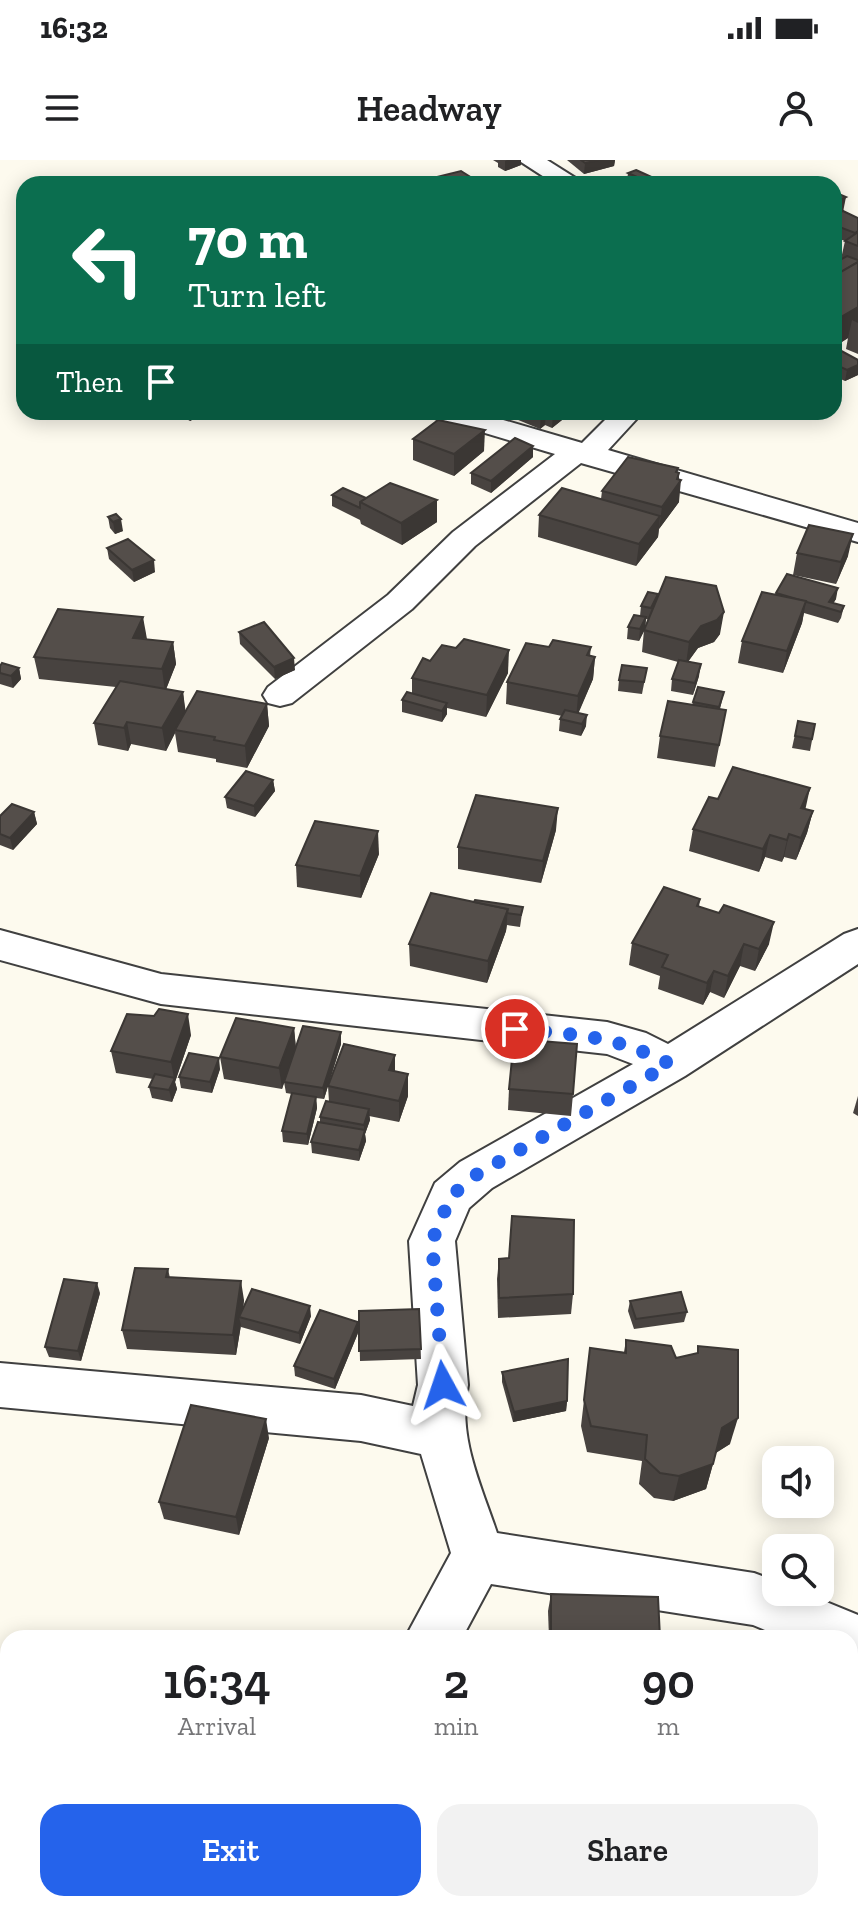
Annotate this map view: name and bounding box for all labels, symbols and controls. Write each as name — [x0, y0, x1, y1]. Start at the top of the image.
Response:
text: 16:32 — [40, 10, 108, 46]
icon: menu — [40, 86, 84, 130]
icon: person — [774, 86, 818, 130]
text: Headway — [356, 87, 502, 130]
text: 70 m — [188, 205, 308, 272]
icon: left — [56, 208, 160, 312]
text: Turn left — [188, 273, 326, 316]
icon: arrive — [139, 360, 183, 404]
text: Then — [56, 364, 123, 400]
pin — [481, 995, 549, 1063]
icon: arrive — [493, 1007, 537, 1051]
position arrow — [401, 1343, 485, 1427]
map controls — [762, 1446, 834, 1606]
button: sound — [762, 1446, 834, 1518]
button: search — [762, 1534, 834, 1606]
text: 16:34 — [163, 1653, 271, 1710]
text: 2 — [444, 1653, 469, 1710]
text: 90 — [642, 1653, 695, 1710]
text: Arrival — [178, 1710, 256, 1742]
text: min — [434, 1710, 479, 1742]
text: m — [657, 1710, 679, 1742]
button: Exit — [40, 1804, 421, 1896]
button: Share — [437, 1804, 818, 1896]

